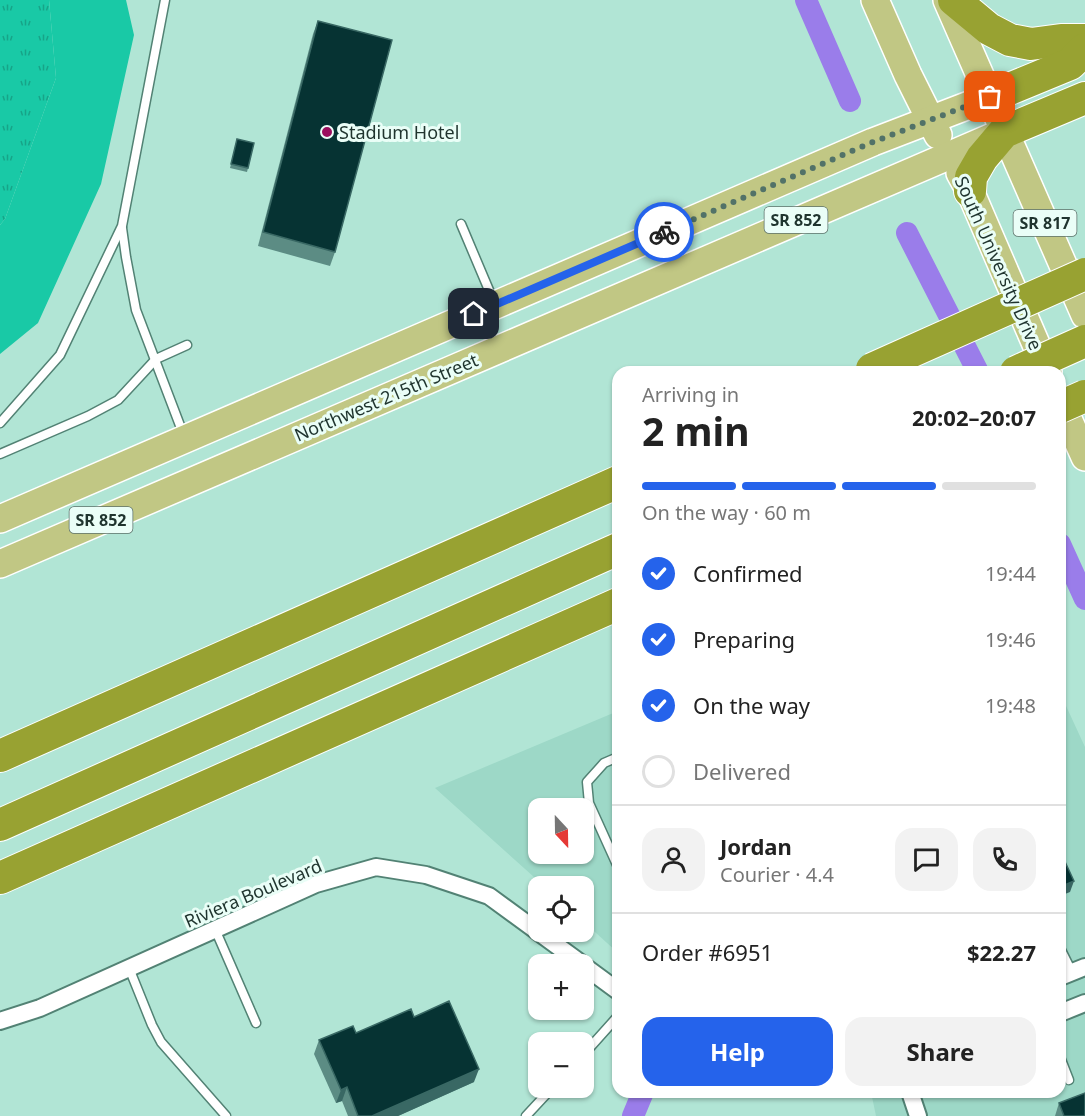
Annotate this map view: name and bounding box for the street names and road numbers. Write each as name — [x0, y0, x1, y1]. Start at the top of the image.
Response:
street label: South University Drive — [950, 172, 1048, 354]
road number: SR 852 — [764, 207, 828, 233]
road number: SR 817 — [1014, 210, 1076, 236]
street label: Northwest 215th Street — [291, 347, 482, 447]
road number: SR 852 — [70, 507, 132, 533]
street label: Riviera Boulevard — [181, 853, 325, 933]

